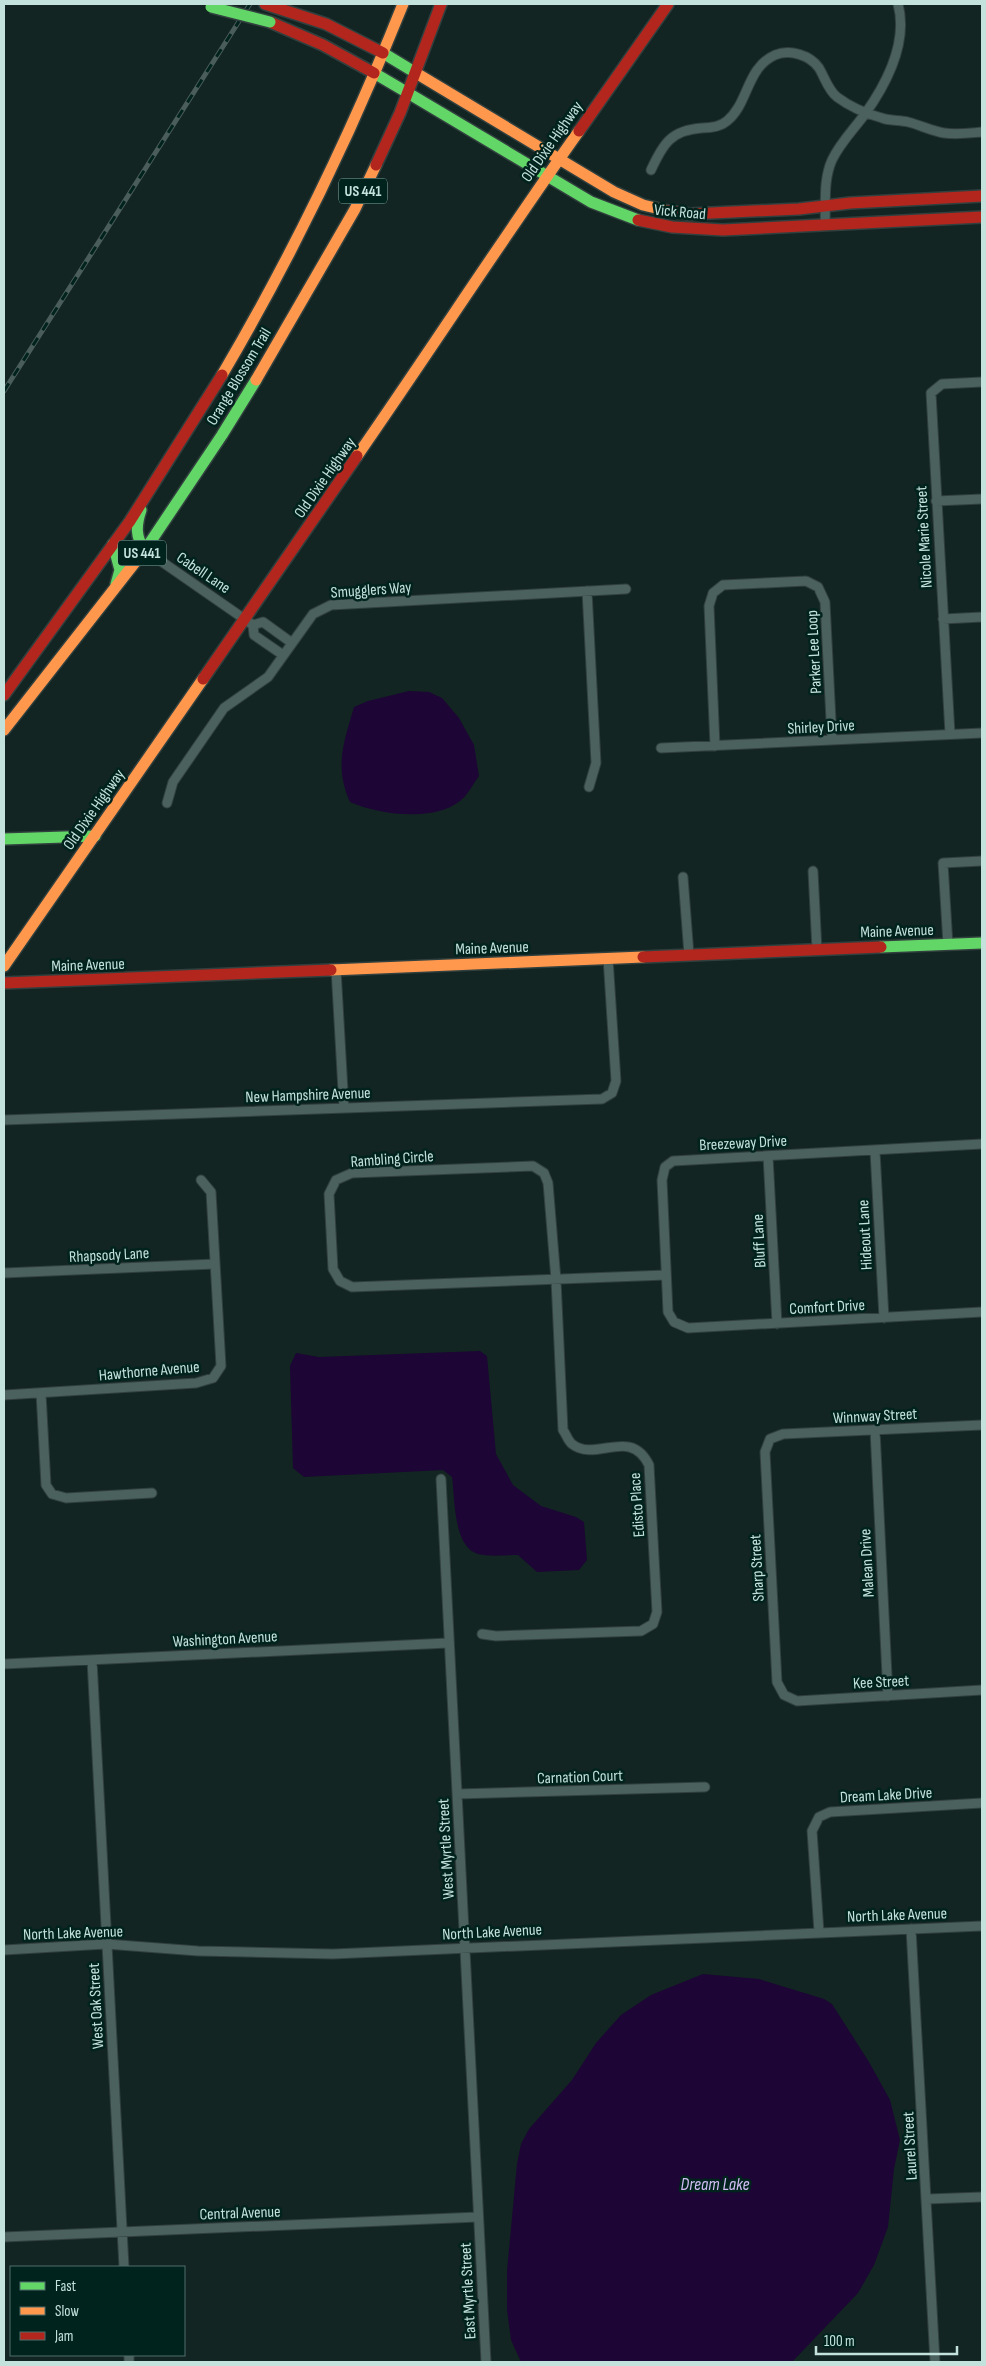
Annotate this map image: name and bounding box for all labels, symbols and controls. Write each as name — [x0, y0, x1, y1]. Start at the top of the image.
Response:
street label: Old Dixie Highway — [517, 98, 587, 186]
road number: US 441 — [339, 178, 387, 204]
street label: Vick Road — [653, 201, 707, 224]
street label: Orange Blossom Trail — [203, 325, 276, 429]
street label: Old Dixie Highway — [290, 434, 360, 522]
street label: Nicole Marie Street — [912, 485, 937, 588]
road number: US 441 — [118, 540, 166, 566]
street label: Cabell Lane — [173, 548, 234, 598]
street label: Smugglers Way — [330, 578, 412, 603]
street label: Parker Lee Loop — [803, 610, 826, 694]
street label: Shirley Drive — [787, 716, 855, 739]
street label: Old Dixie Highway — [59, 766, 129, 854]
street label: Maine Avenue — [860, 921, 934, 942]
street label: Maine Avenue — [455, 938, 529, 959]
street label: Maine Avenue — [51, 955, 125, 976]
street label: New Hampshire Avenue — [245, 1084, 371, 1107]
street label: Breezeway Drive — [699, 1132, 787, 1155]
street label: Rambling Circle — [350, 1147, 434, 1172]
street label: Hideout Lane — [854, 1199, 877, 1271]
street label: Bluff Lane — [749, 1214, 770, 1268]
street label: Rhapsody Lane — [69, 1244, 150, 1267]
street label: Comfort Drive — [789, 1296, 865, 1319]
street label: Hawthorne Avenue — [98, 1358, 200, 1385]
street label: Winnway Street — [832, 1405, 918, 1428]
street label: Edisto Place — [626, 1472, 649, 1538]
street label: Malean Drive — [856, 1528, 879, 1598]
street label: Sharp Street — [746, 1534, 769, 1602]
street label: Washington Avenue — [172, 1627, 278, 1652]
street label: Kee Street — [853, 1672, 910, 1693]
street label: Carnation Court — [537, 1767, 623, 1788]
street label: Dream Lake Drive — [839, 1784, 933, 1807]
street label: West Myrtle Street — [434, 1798, 459, 1900]
street label: North Lake Avenue — [847, 1904, 947, 1927]
street label: North Lake Avenue — [442, 1920, 542, 1945]
street label: North Lake Avenue — [23, 1922, 123, 1945]
street label: West Oak Street — [85, 1962, 108, 2049]
street label: Laurel Street — [899, 2111, 922, 2181]
water label: Dream Lake — [681, 2174, 750, 2195]
street label: Central Avenue — [199, 2203, 281, 2224]
street label: East Myrtle Street — [456, 2242, 481, 2340]
legend — [10, 2266, 185, 2356]
text: Fast — [55, 2277, 77, 2296]
text: Slow — [55, 2302, 79, 2321]
scale bar — [816, 2324, 957, 2356]
text: Jam — [54, 2327, 73, 2346]
text: 100 m — [824, 2332, 855, 2351]

